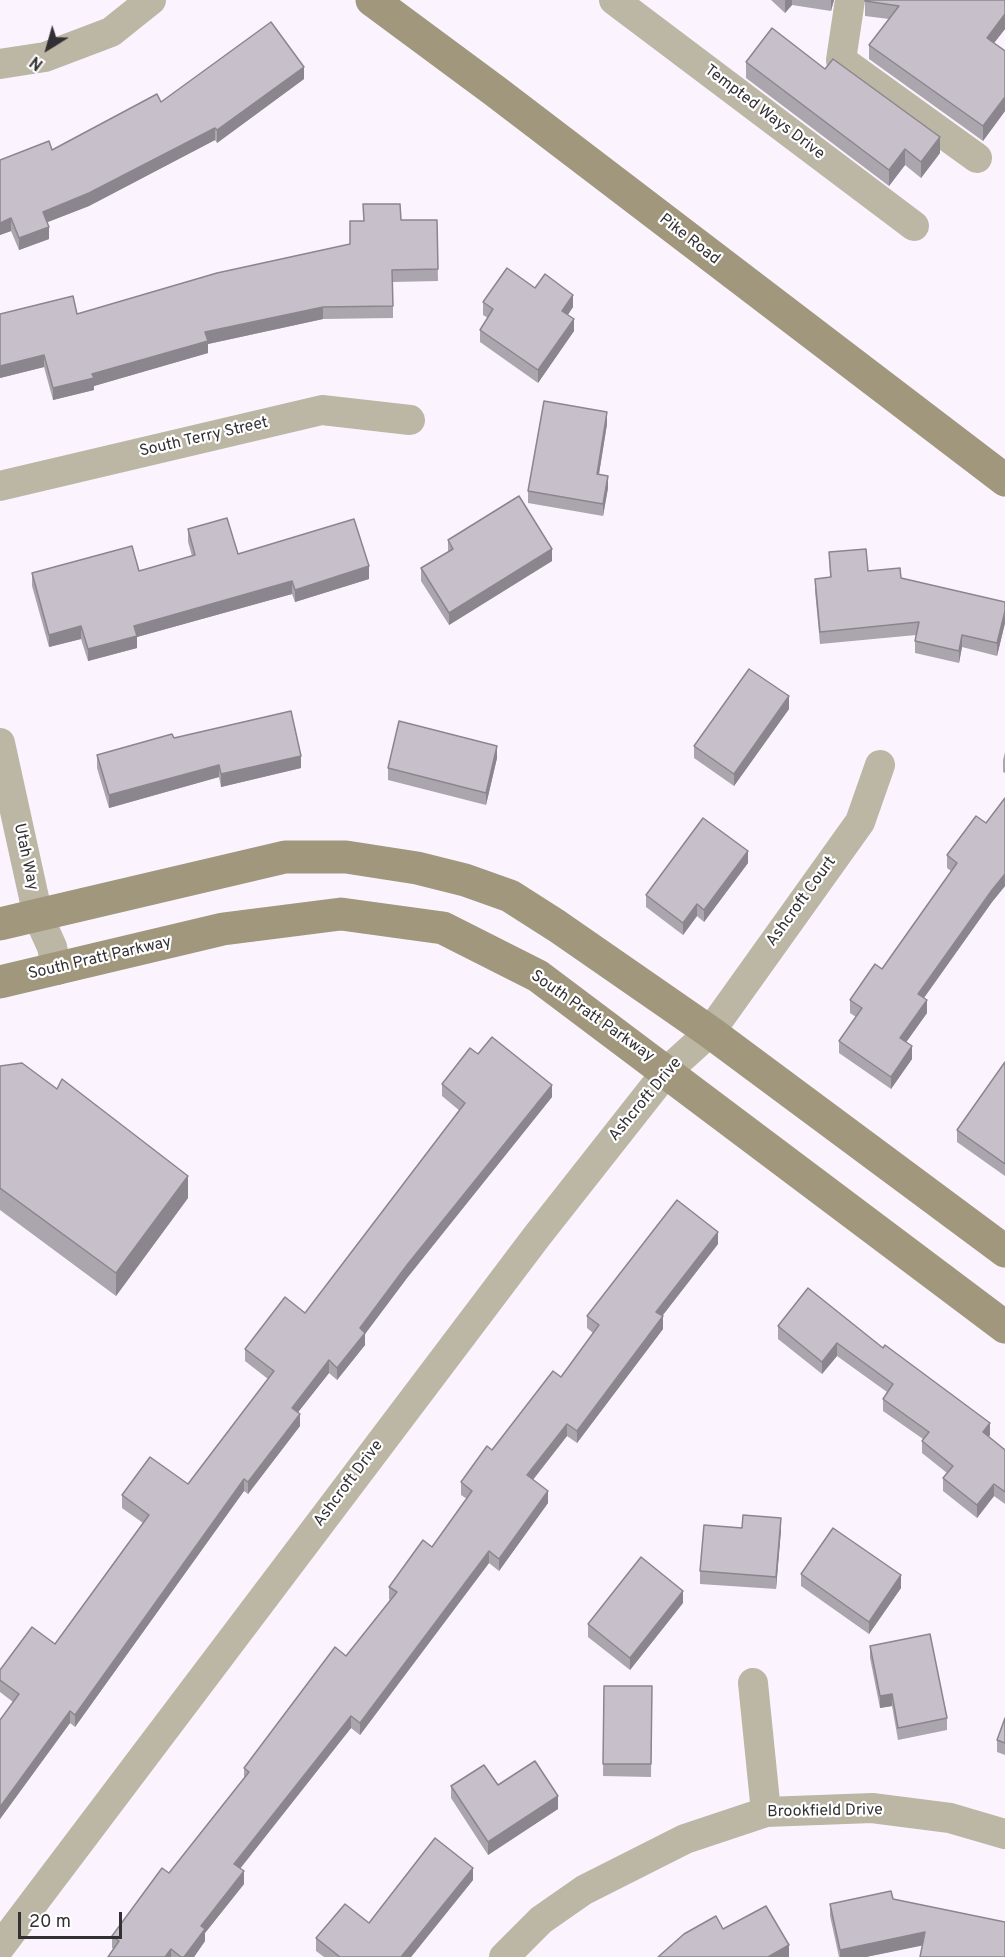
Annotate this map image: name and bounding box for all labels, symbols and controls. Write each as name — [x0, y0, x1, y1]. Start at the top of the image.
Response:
north arrow — [18, 18, 78, 78]
text: N — [27, 51, 48, 74]
street label: Tempted Ways Drive — [700, 62, 828, 164]
street label: Pike Road — [655, 210, 723, 270]
street label: South Terry Street — [138, 414, 270, 462]
street label: Utah Way — [9, 822, 41, 892]
street label: Ashcroft Court — [763, 853, 841, 951]
street label: South Pratt Parkway — [27, 933, 173, 985]
street label: South Pratt Parkway — [527, 967, 657, 1067]
street label: Ashcroft Drive — [605, 1054, 687, 1146]
street label: Ashcroft Drive — [310, 1437, 388, 1531]
street label: Brookfield Drive — [767, 1801, 883, 1823]
scale bar — [21, 1900, 124, 1938]
text: 20 m — [29, 1911, 71, 1934]

